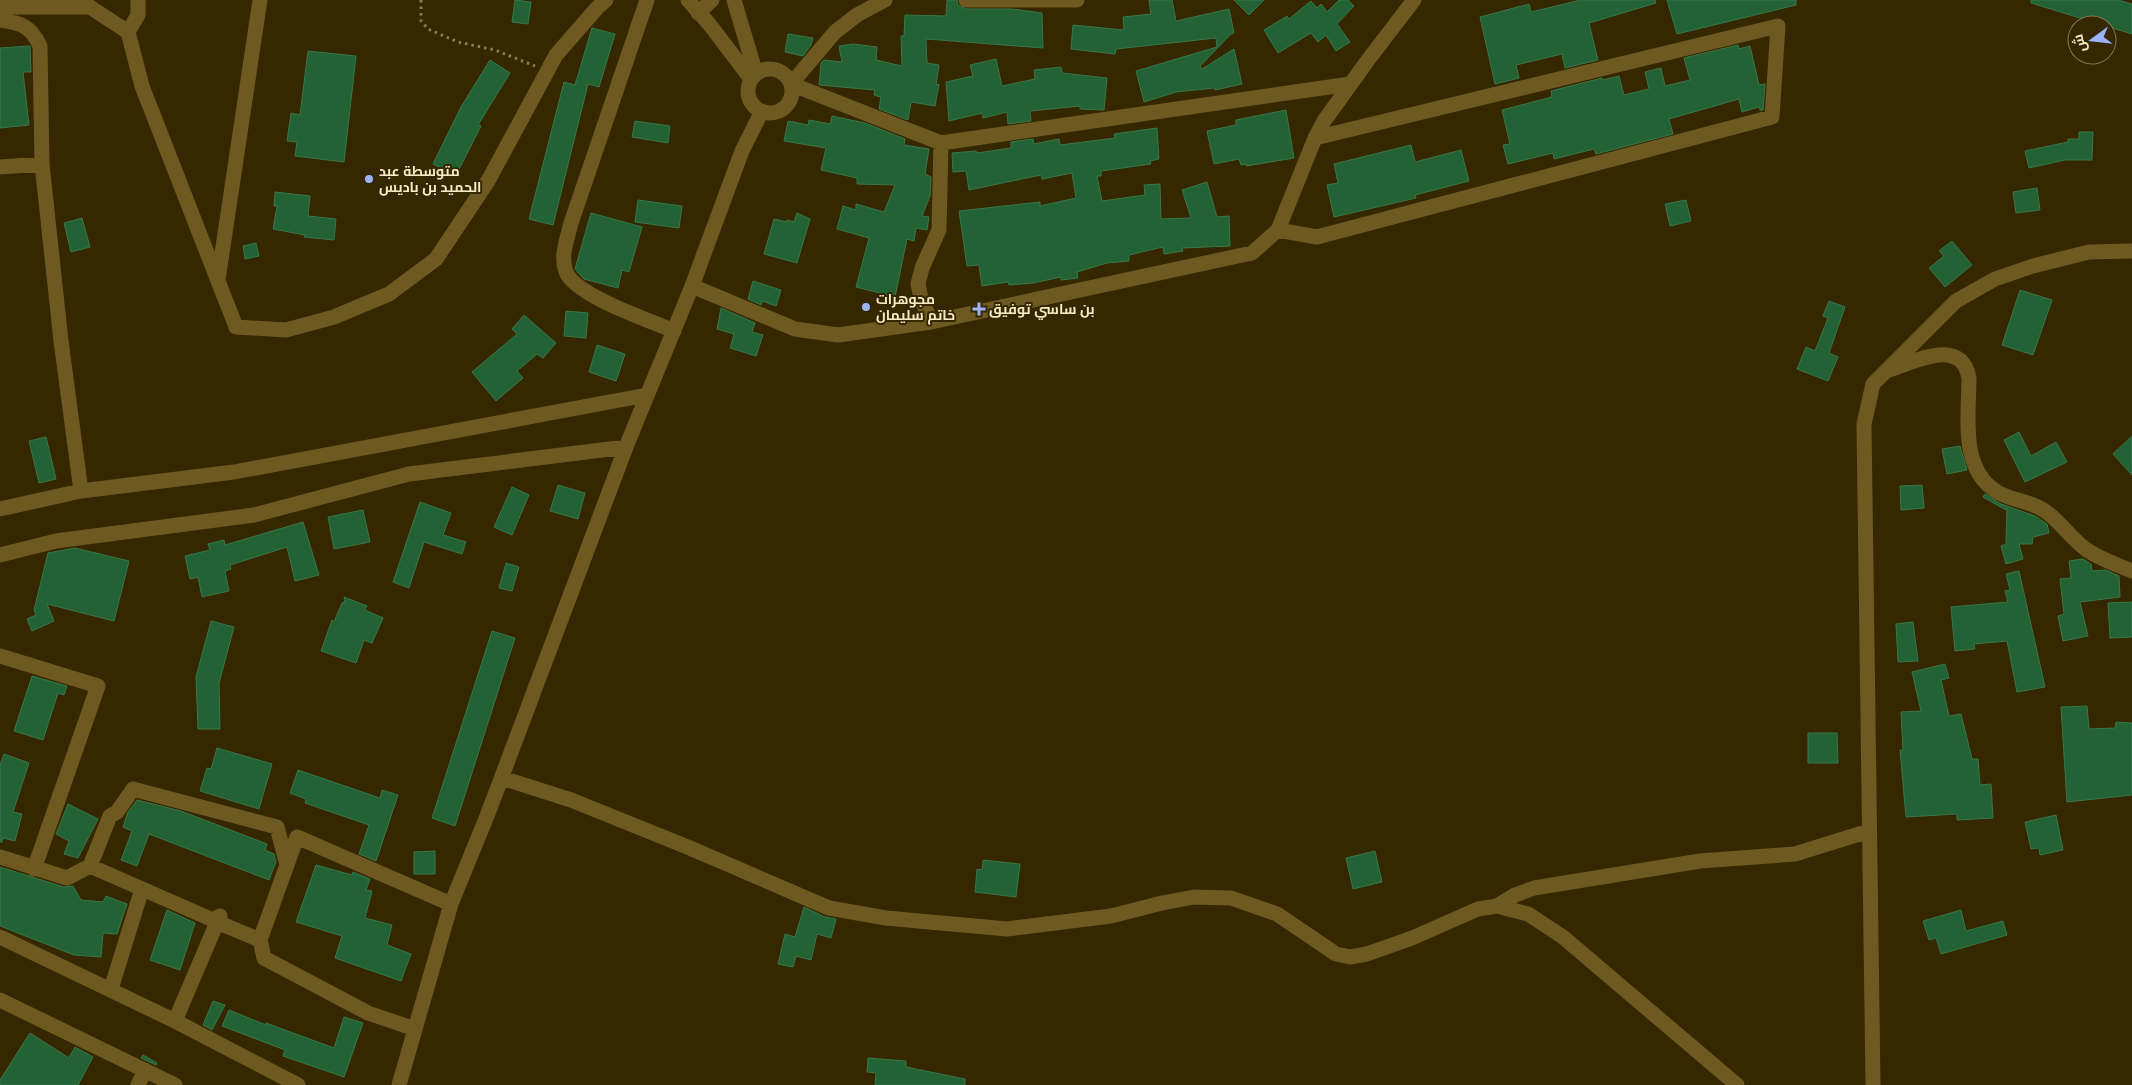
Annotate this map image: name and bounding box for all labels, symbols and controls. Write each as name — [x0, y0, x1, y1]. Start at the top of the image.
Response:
north arrow — [2067, 15, 2117, 65]
text: ش — [2067, 32, 2090, 55]
place label: متوسطة عبد الحميد بن باديس — [379, 161, 481, 196]
marker: متوسطة عبد الحميد بن باديس — [363, 173, 375, 185]
place label: مجوهرات خاتم سليمان — [876, 289, 955, 325]
place label: بن ساسي توفيق — [989, 299, 1095, 320]
marker: مجوهرات خاتم سليمان — [860, 301, 872, 313]
marker: بن ساسي توفيق — [973, 303, 985, 315]

